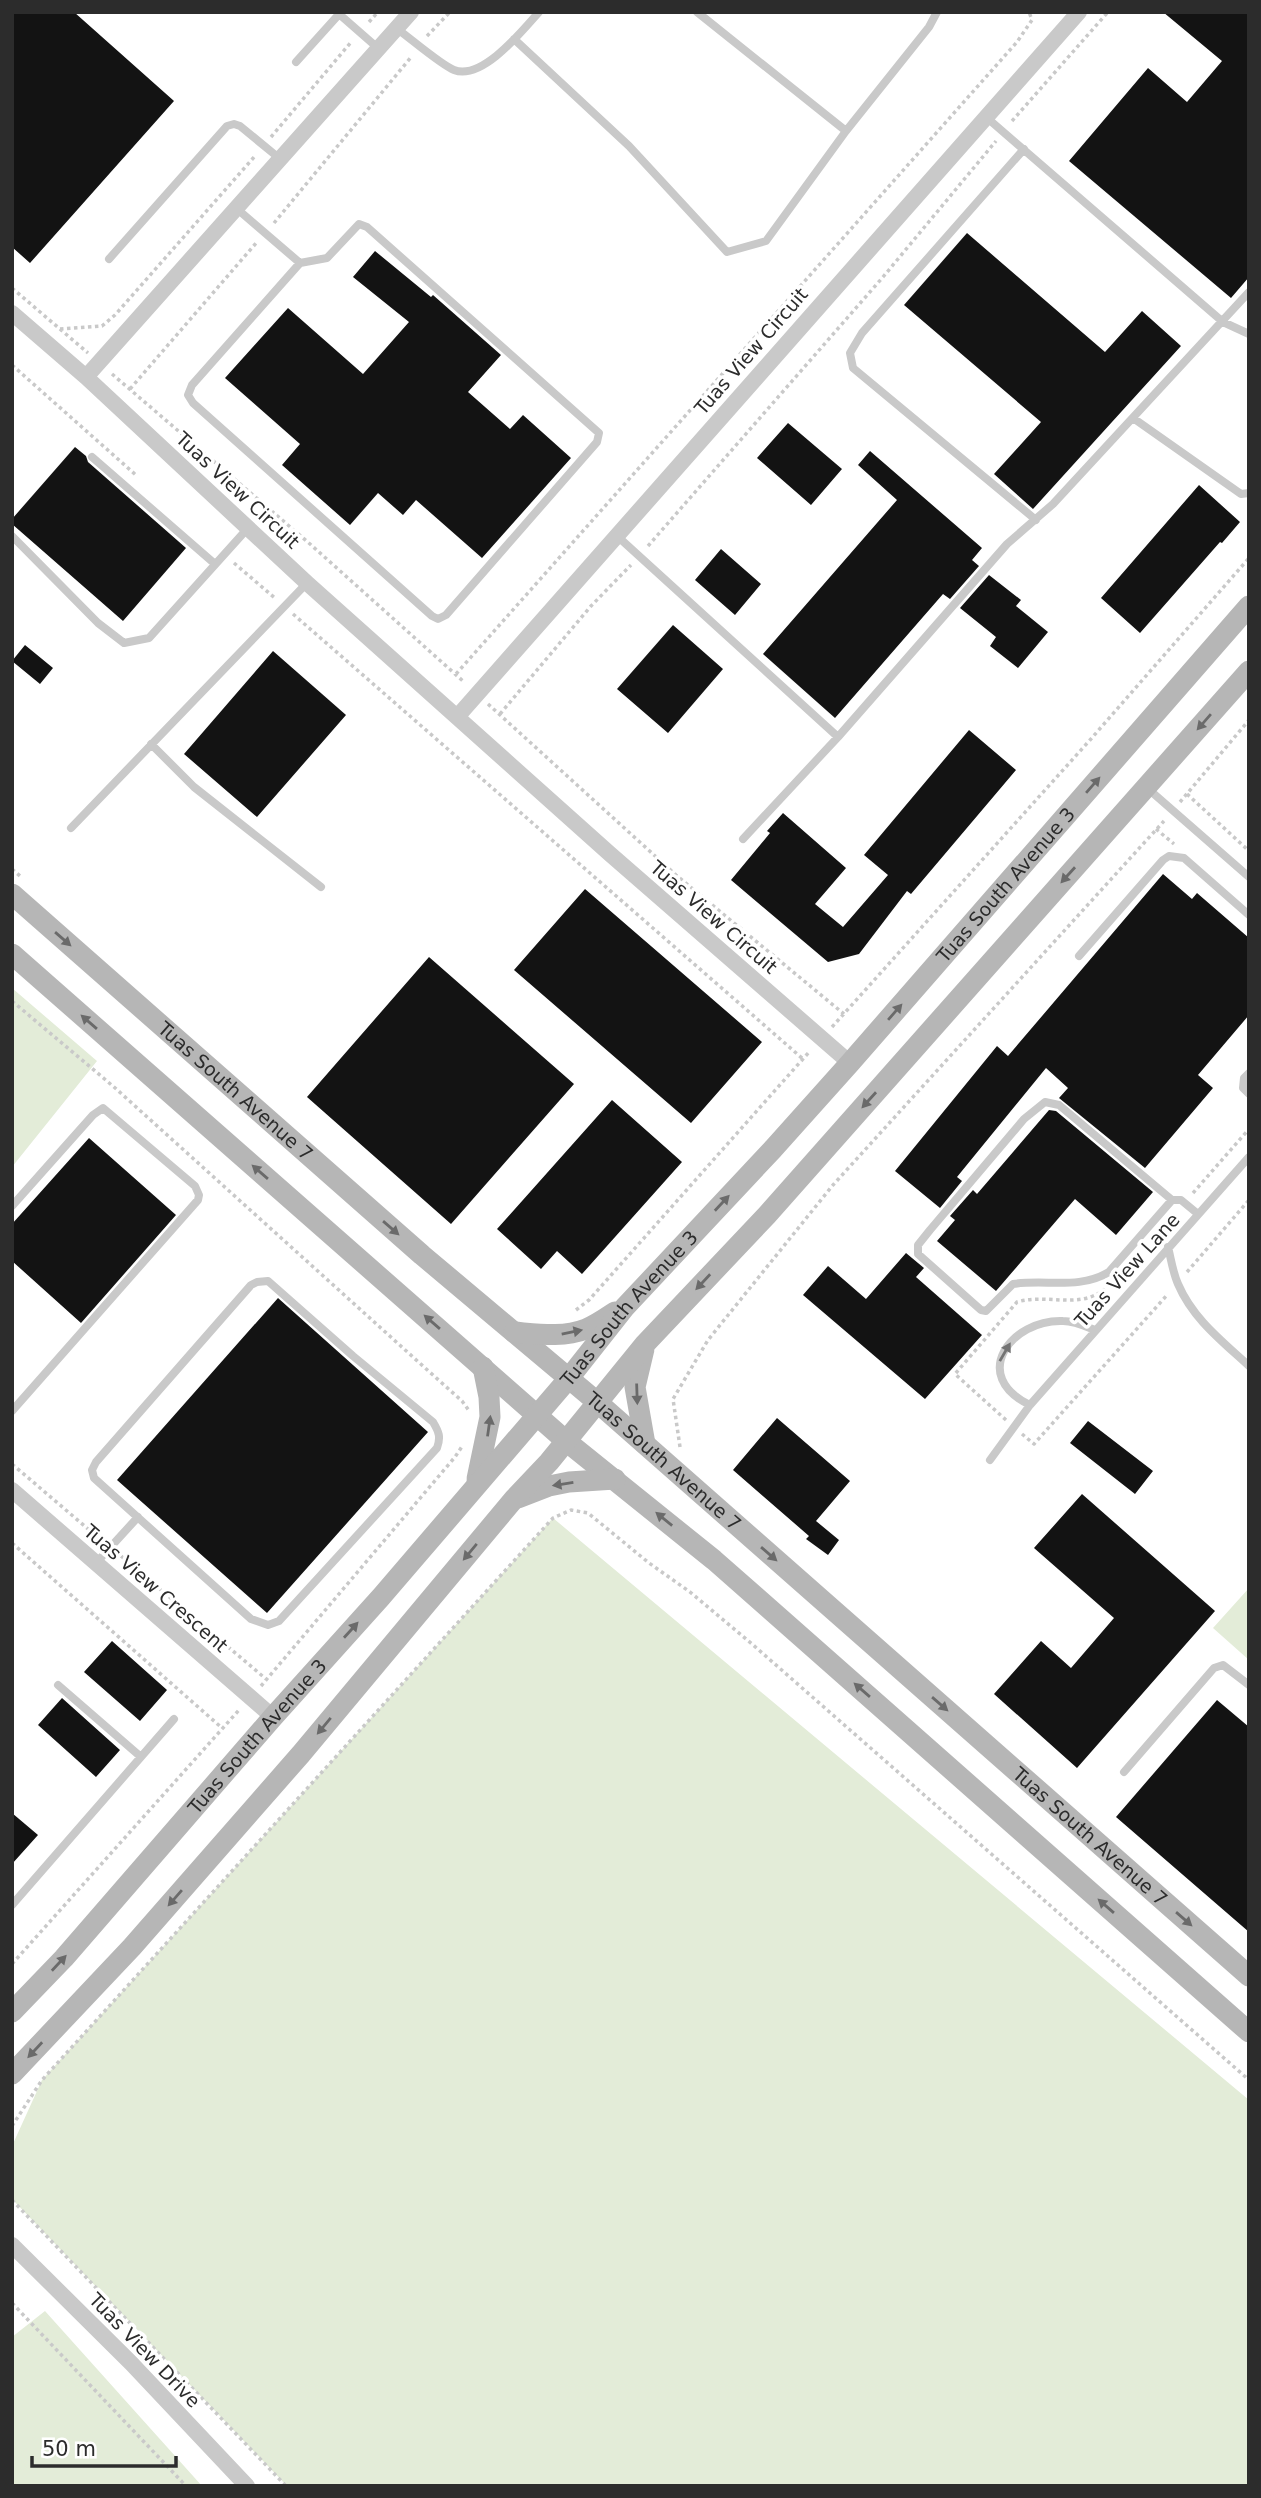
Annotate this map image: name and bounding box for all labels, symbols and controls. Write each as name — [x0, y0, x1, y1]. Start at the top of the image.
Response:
street label: Tuas View Circuit — [689, 283, 812, 420]
street label: Tuas View Circuit — [171, 426, 304, 553]
one-way arrow — [1196, 713, 1212, 731]
one-way arrow — [1085, 776, 1100, 793]
street label: Tuas South Avenue 3 — [931, 803, 1079, 967]
street label: Tuas View Circuit — [645, 855, 782, 978]
one-way arrow — [1061, 866, 1077, 883]
one-way arrow — [55, 931, 72, 946]
one-way arrow — [887, 1003, 902, 1020]
one-way arrow — [81, 1015, 98, 1030]
street label: Tuas South Avenue 7 — [153, 1016, 317, 1165]
one-way arrow — [861, 1091, 877, 1109]
one-way arrow — [252, 1165, 269, 1180]
one-way arrow — [714, 1195, 730, 1212]
street label: Tuas View Lane — [1069, 1209, 1184, 1332]
one-way arrow — [383, 1220, 400, 1235]
street label: Tuas South Avenue 3 — [555, 1226, 702, 1391]
one-way arrow — [696, 1273, 712, 1290]
one-way arrow — [423, 1314, 440, 1330]
one-way arrow — [561, 1326, 583, 1337]
one-way arrow — [998, 1342, 1011, 1362]
one-way arrow — [631, 1383, 642, 1405]
street label: Tuas South Avenue 7 — [581, 1386, 746, 1535]
one-way arrow — [483, 1415, 494, 1437]
one-way arrow — [552, 1479, 574, 1490]
one-way arrow — [656, 1512, 674, 1527]
street label: Tuas View Crescent — [79, 1519, 232, 1656]
one-way arrow — [463, 1543, 478, 1560]
one-way arrow — [761, 1546, 778, 1561]
one-way arrow — [343, 1622, 359, 1639]
street label: Tuas South Avenue 3 — [183, 1654, 331, 1819]
one-way arrow — [853, 1682, 871, 1698]
one-way arrow — [931, 1696, 949, 1712]
one-way arrow — [316, 1717, 332, 1735]
street label: Tuas South Avenue 7 — [1008, 1762, 1172, 1910]
one-way arrow — [167, 1889, 183, 1907]
one-way arrow — [1097, 1898, 1115, 1914]
one-way arrow — [1176, 1911, 1193, 1927]
one-way arrow — [51, 1954, 67, 1972]
one-way arrow — [27, 2041, 43, 2059]
street label: Tuas View Drive — [84, 2288, 205, 2412]
scale bar — [32, 2424, 175, 2468]
text: 50 m — [42, 2437, 96, 2461]

